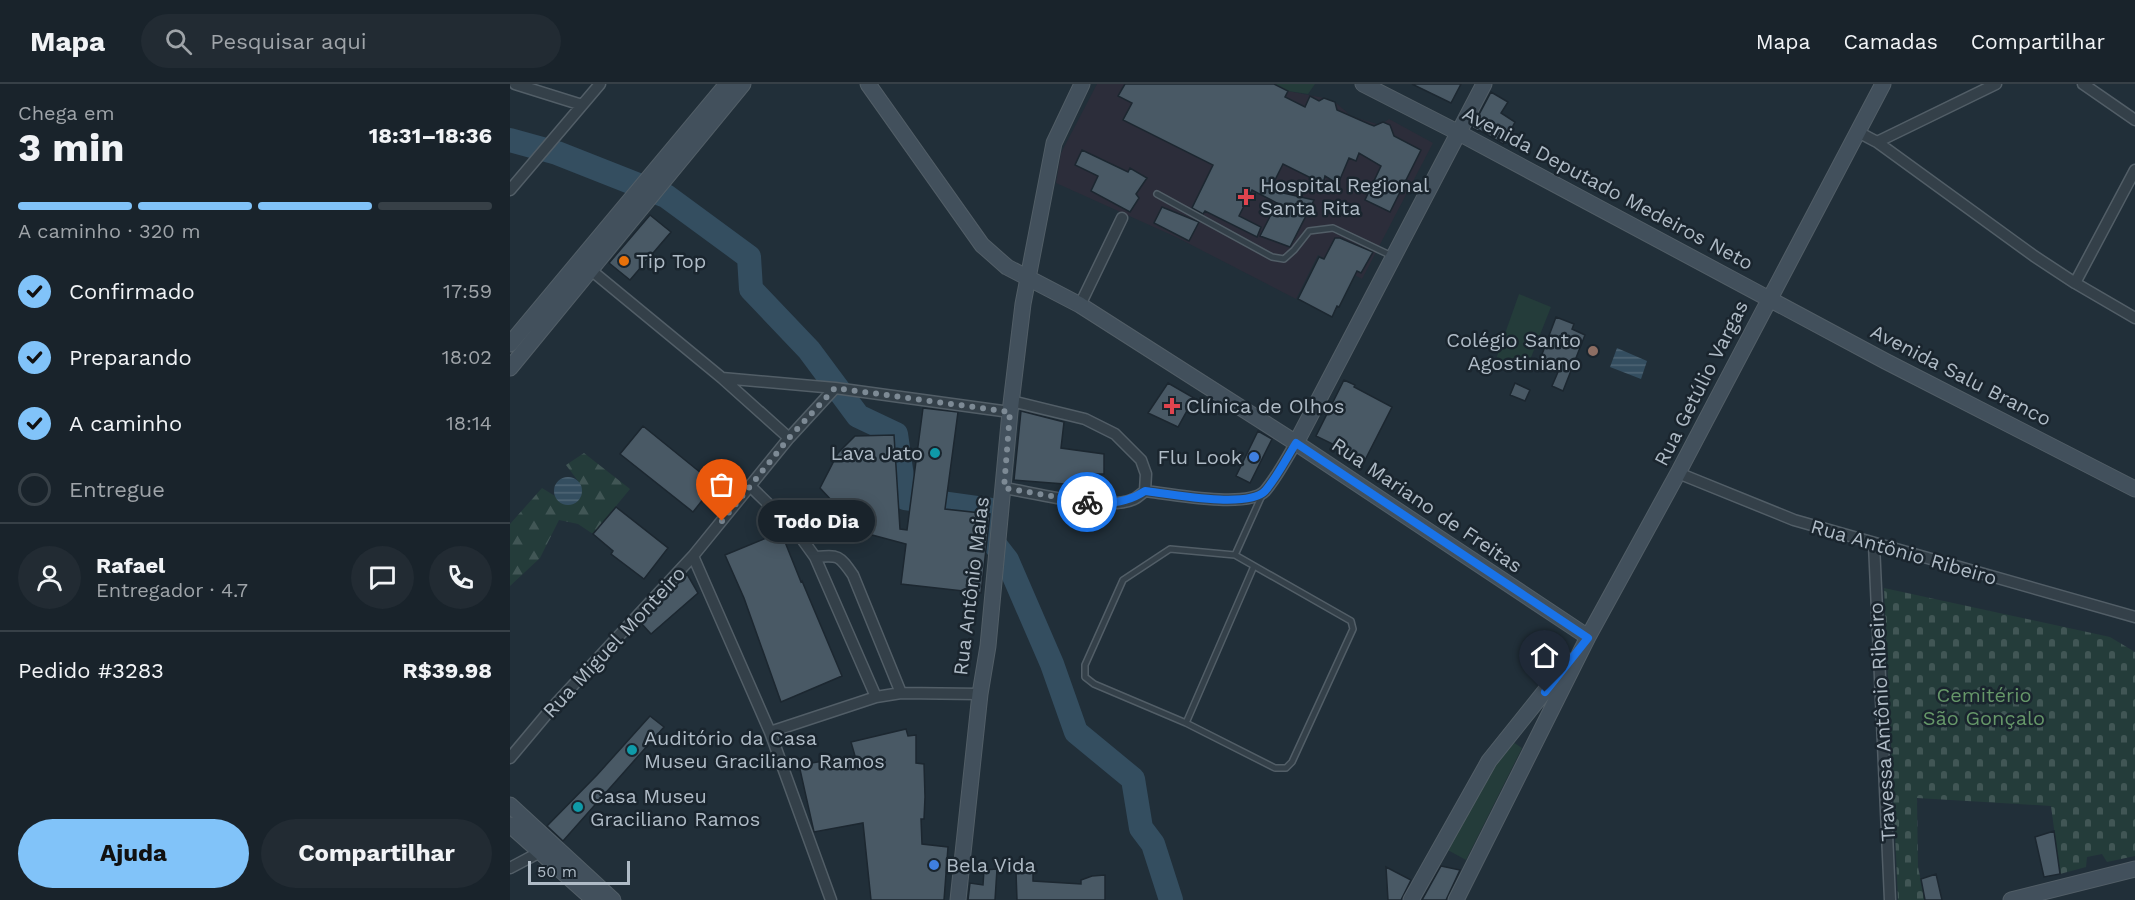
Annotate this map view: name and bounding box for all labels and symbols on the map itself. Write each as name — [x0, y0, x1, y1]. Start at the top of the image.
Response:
street label: Avenida Deputado Medeiros Neto — [1459, 101, 1757, 275]
place label: Hospital Regional Santa Rita — [1260, 173, 1429, 220]
marker: Hospital Regional Santa Rita — [1237, 188, 1255, 206]
place label: Tip Top — [636, 249, 706, 273]
marker: Tip Top — [617, 254, 631, 268]
street label: Rua Getúlio Vargas — [1649, 296, 1753, 470]
street label: Avenida Salu Branco — [1867, 319, 2055, 431]
place label: Colégio Santo Agostiniano — [1446, 328, 1581, 375]
marker: Colégio Santo Agostiniano — [1586, 344, 1600, 358]
place label: Clínica de Olhos — [1186, 394, 1345, 418]
marker: Clínica de Olhos — [1163, 397, 1181, 415]
street label: Rua Mariano de Freitas — [1327, 432, 1527, 578]
place label: Lava Jato — [830, 441, 923, 465]
place label: Flu Look — [1158, 445, 1242, 469]
marker: Lava Jato — [928, 446, 942, 460]
marker: Flu Look — [1247, 450, 1261, 464]
pin — [696, 459, 747, 521]
courier — [1057, 472, 1117, 532]
street label: Rua Antônio Maias — [948, 495, 994, 677]
callout: Todo Dia — [758, 500, 875, 542]
street label: Rua Antônio Ribeiro — [1808, 514, 2000, 590]
street label: Rua Miguel Monteiro — [538, 561, 690, 723]
street label: Travessa Antônio Ribeiro — [1864, 602, 1900, 842]
pin — [1519, 630, 1570, 692]
park label: Cemitério São Gonçalo — [1923, 683, 2045, 730]
place label: Auditório da Casa Museu Graciliano Ramos — [644, 726, 885, 773]
marker: Auditório da Casa Museu Graciliano Ramos — [625, 743, 639, 757]
place label: Casa Museu Graciliano Ramos — [590, 784, 760, 831]
marker: Casa Museu Graciliano Ramos — [571, 800, 585, 814]
place label: Bela Vida — [946, 853, 1036, 877]
scale bar — [528, 858, 630, 886]
marker: Bela Vida — [927, 858, 941, 872]

